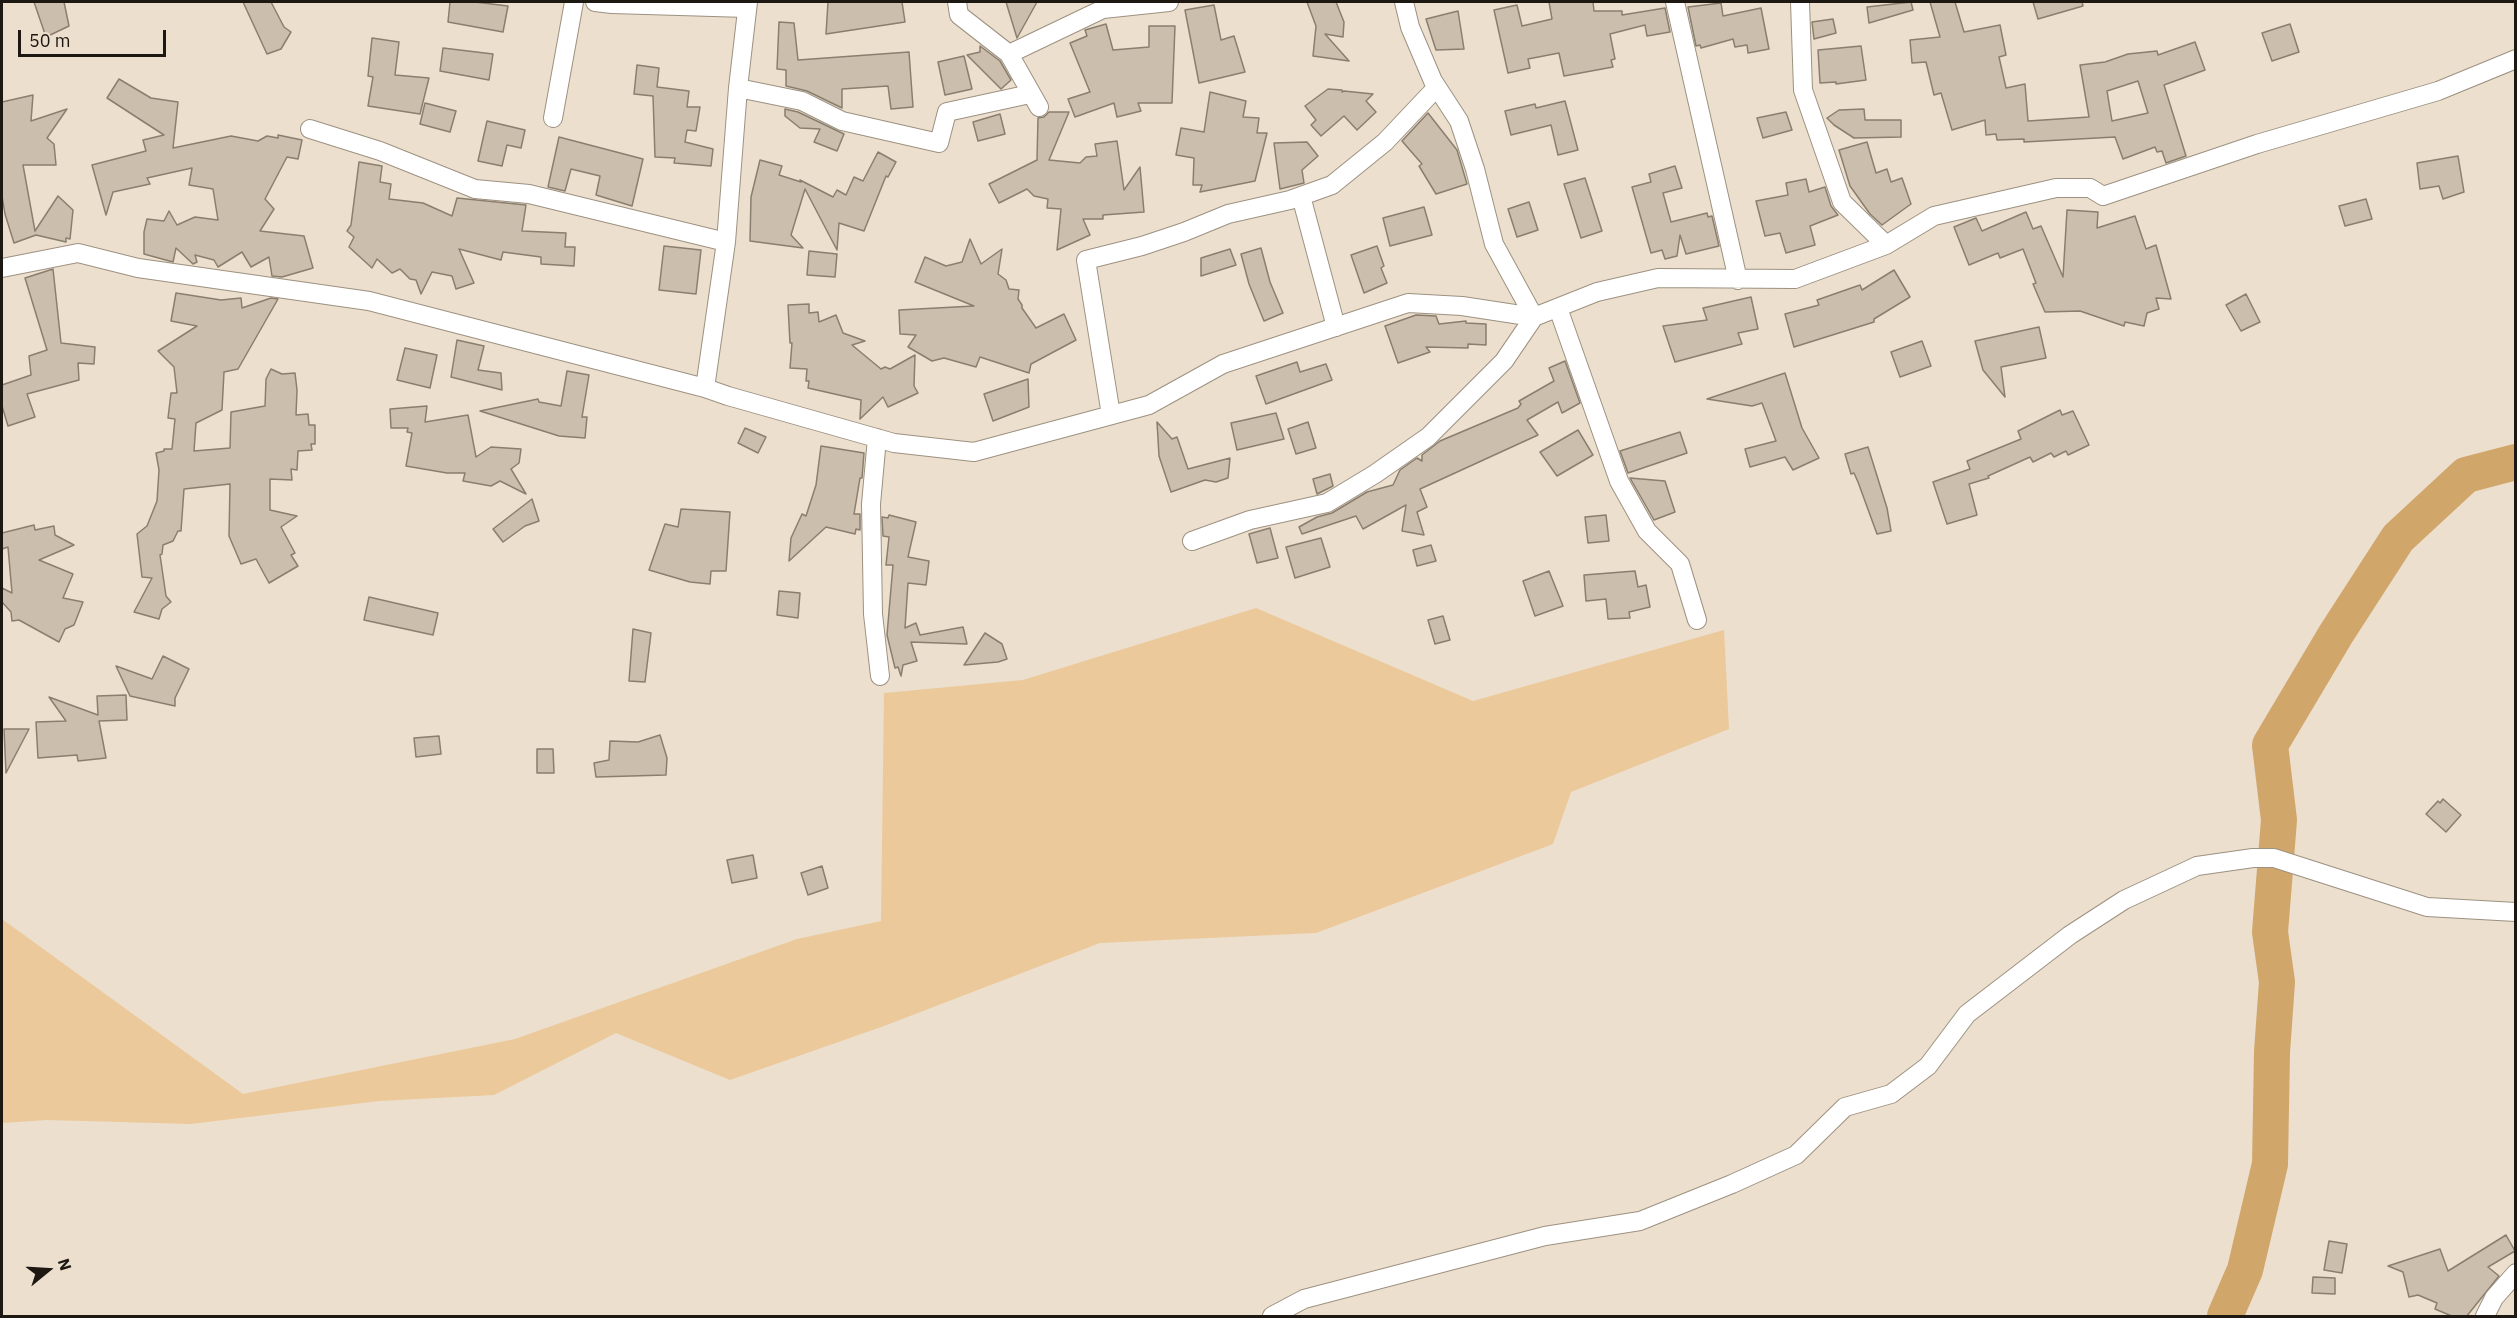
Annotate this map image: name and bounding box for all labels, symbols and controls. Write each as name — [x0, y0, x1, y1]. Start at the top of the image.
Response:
scale bar — [21, 18, 170, 56]
text: 50 m — [29, 29, 71, 52]
north arrow — [18, 1240, 78, 1300]
text: N — [54, 1256, 76, 1273]

